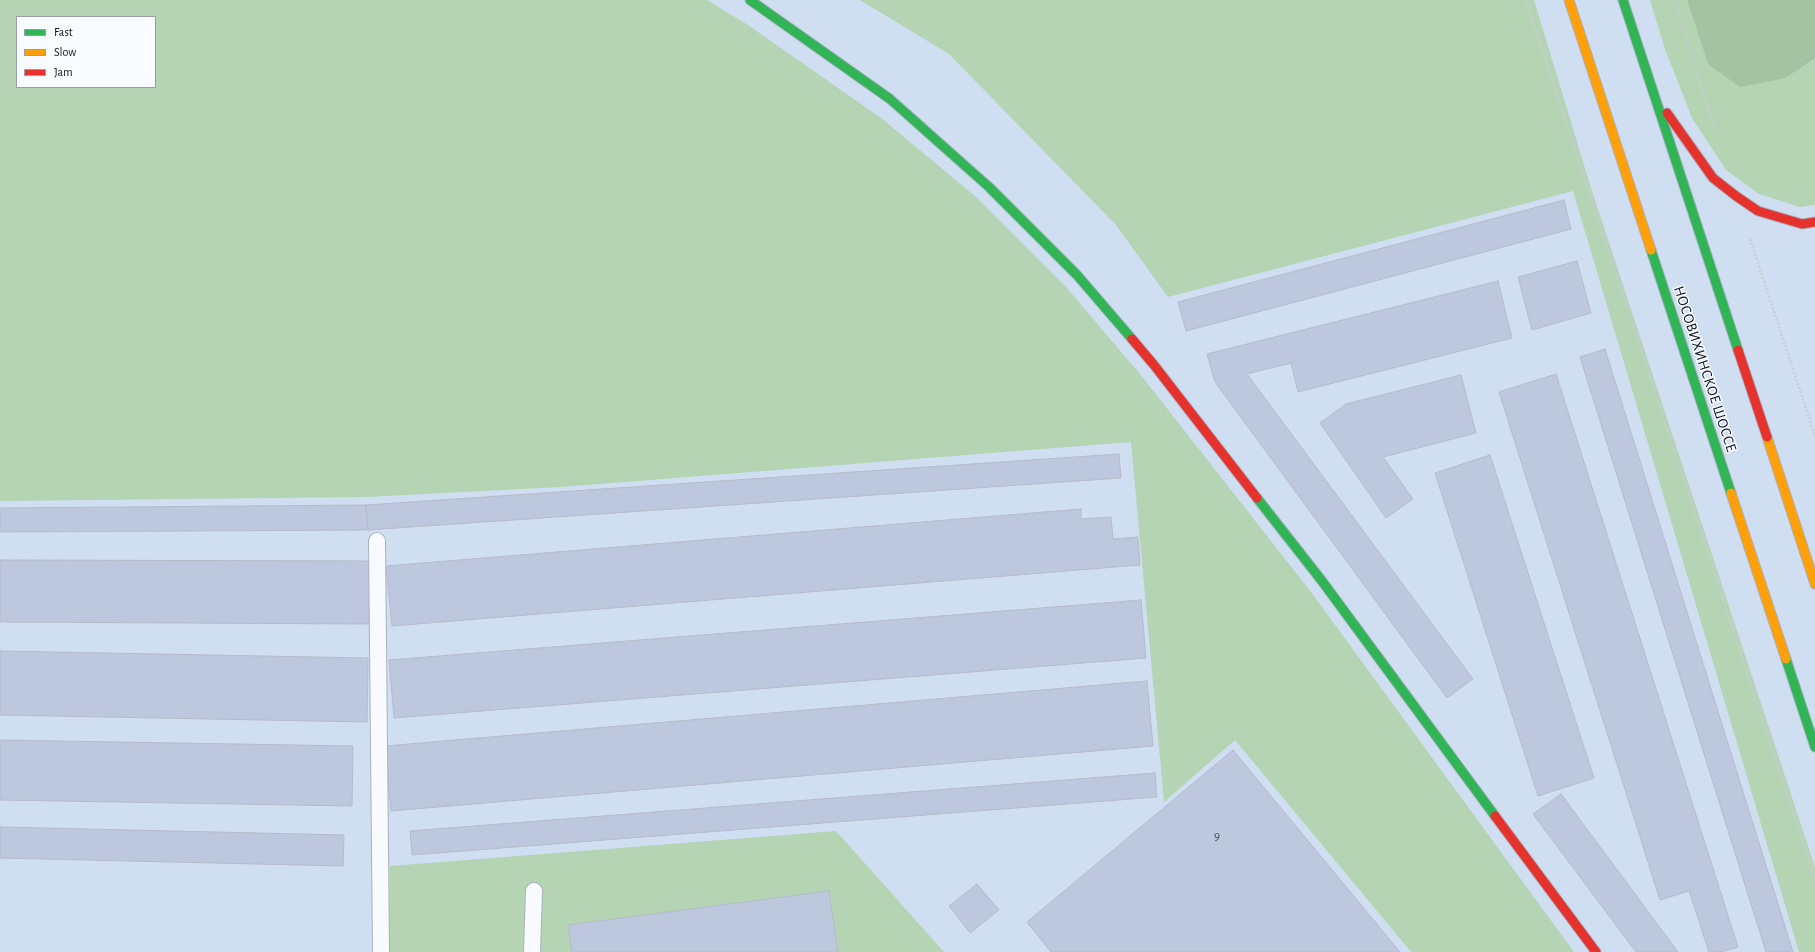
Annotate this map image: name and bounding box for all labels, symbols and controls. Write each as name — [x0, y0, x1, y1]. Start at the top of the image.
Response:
legend — [16, 16, 156, 88]
text: Fast — [54, 26, 73, 38]
text: Slow — [54, 46, 76, 58]
text: Jam — [54, 66, 73, 78]
street label: НОСОВИХИНСКОЕ ШОССЕ — [1670, 284, 1740, 454]
house number: 9 — [1214, 828, 1220, 844]

